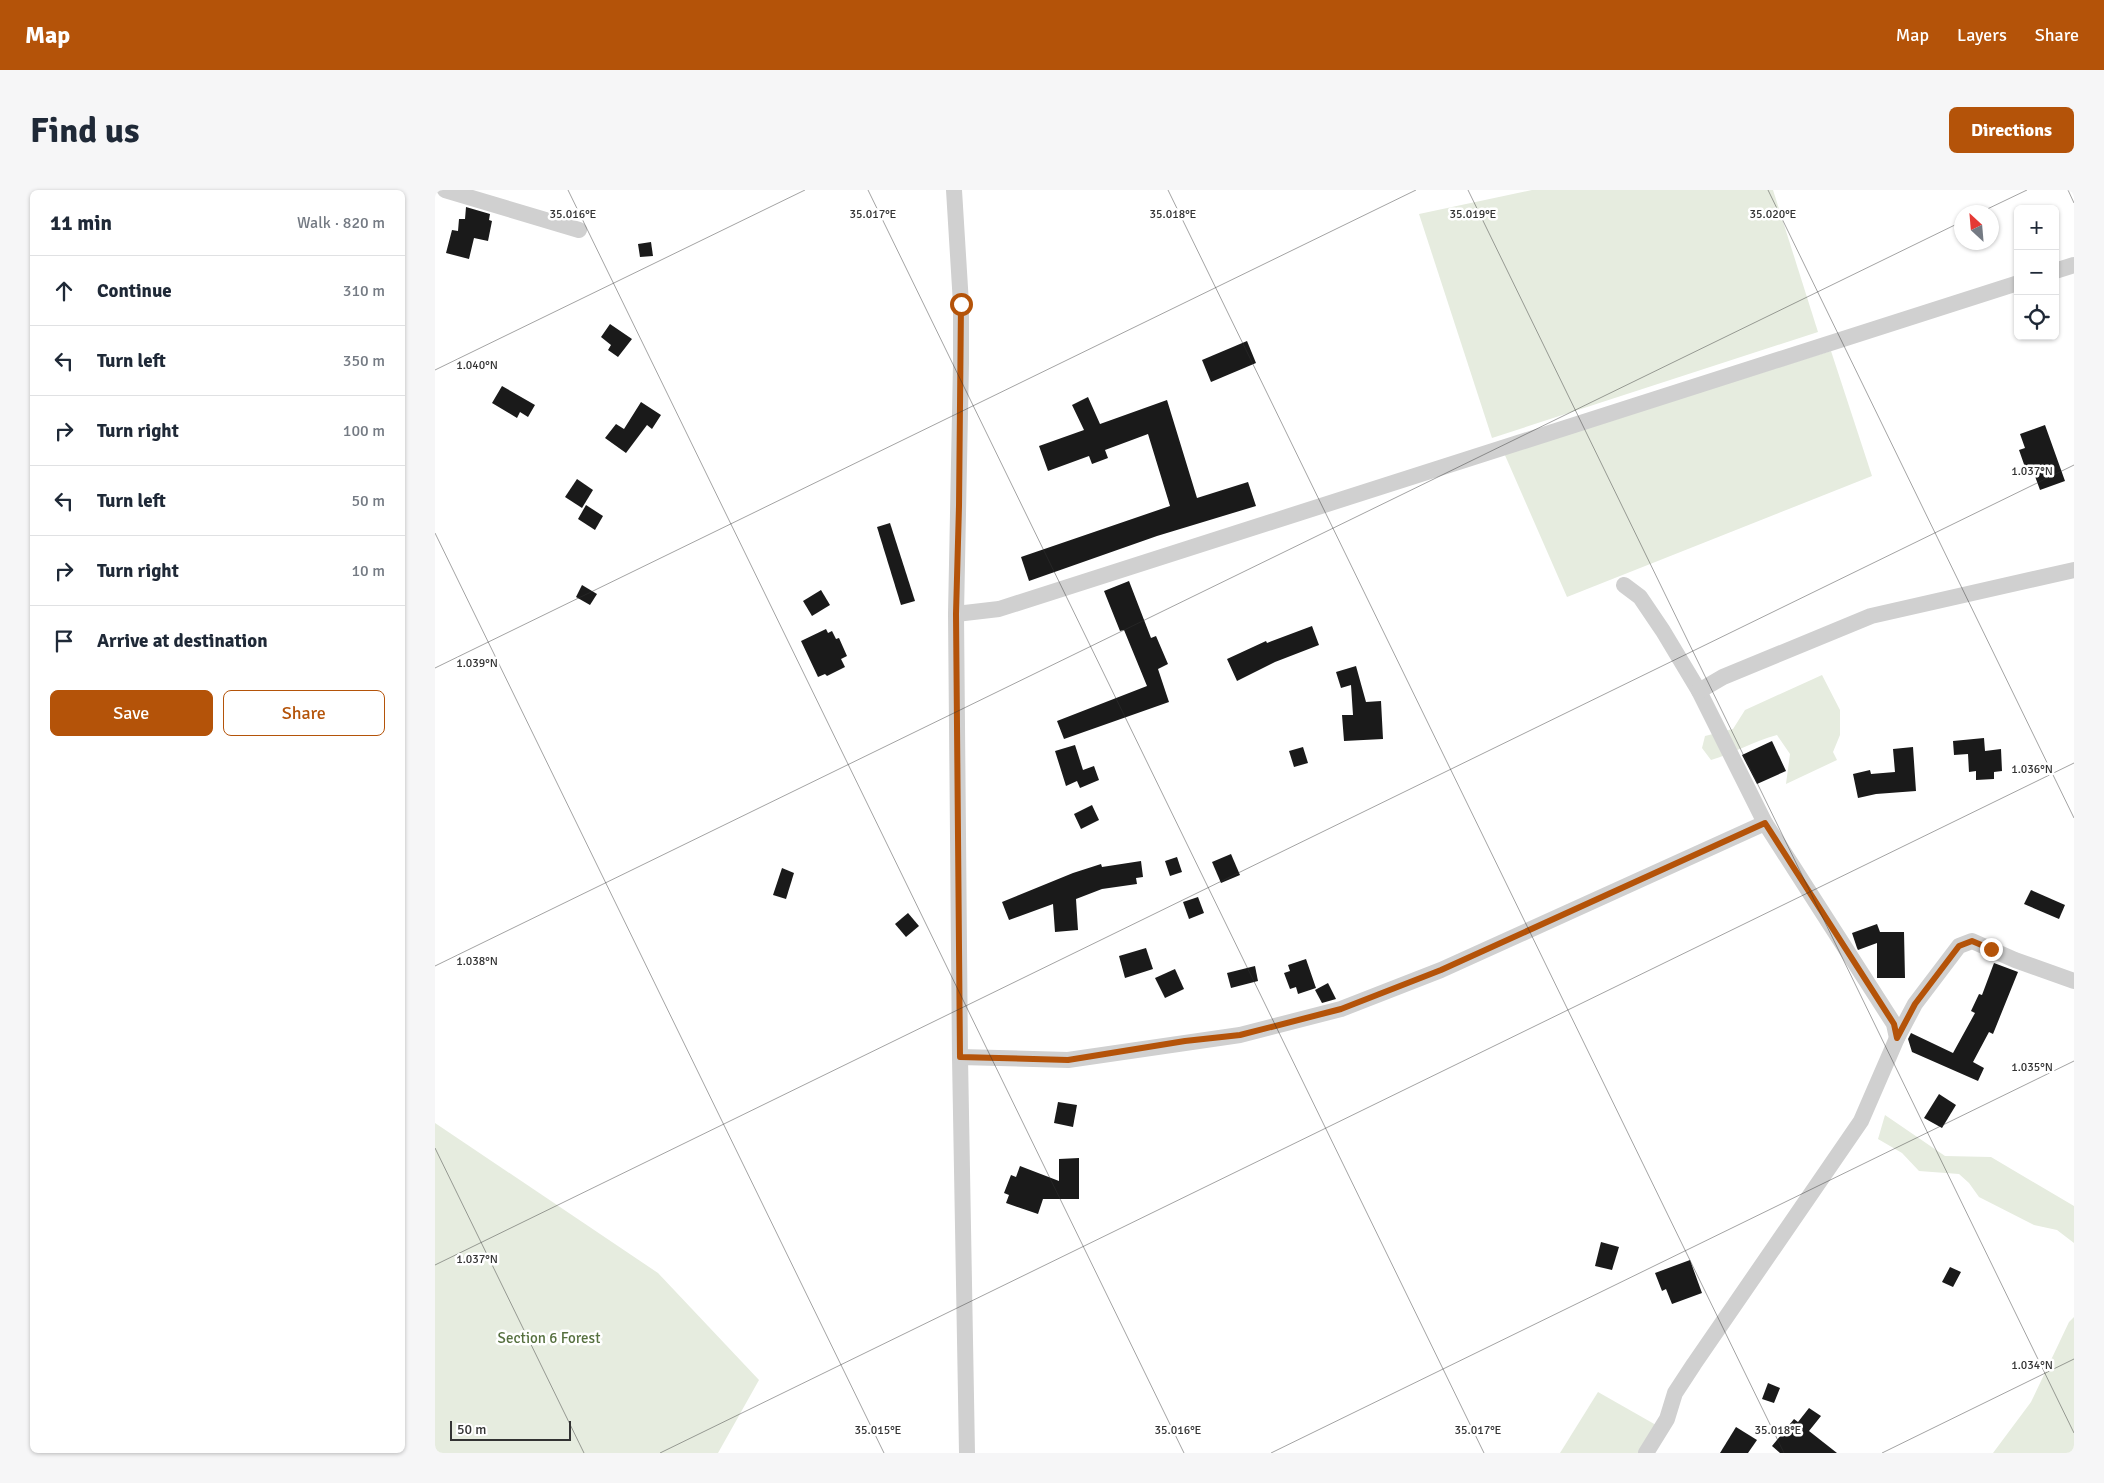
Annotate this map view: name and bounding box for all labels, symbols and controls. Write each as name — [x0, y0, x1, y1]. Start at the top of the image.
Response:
text: Map — [25, 20, 70, 50]
text: Map — [1896, 24, 1929, 46]
text: Layers — [1957, 24, 2007, 46]
text: Share — [2035, 24, 2079, 46]
button: Directions — [1949, 107, 2074, 153]
text: Find us — [30, 109, 140, 152]
north arrow — [1954, 205, 1999, 250]
map controls — [2014, 205, 2059, 340]
button: + — [2014, 205, 2059, 250]
text: 35.016°E — [550, 207, 597, 222]
text: 35.017°E — [850, 207, 897, 222]
text: 35.018°E — [1150, 207, 1197, 222]
text: 35.019°E — [1450, 207, 1497, 222]
text: 35.020°E — [1750, 207, 1797, 222]
text: 11 min — [50, 210, 112, 236]
text: Walk · 820 m — [297, 213, 385, 233]
button: − — [2014, 250, 2059, 295]
icon: ahead — [50, 277, 78, 305]
text: Continue — [97, 279, 172, 303]
text: 310 m — [343, 281, 385, 301]
route start — [950, 293, 973, 316]
button: locate — [2014, 295, 2059, 340]
icon: left — [50, 347, 78, 375]
text: Turn left — [97, 349, 166, 373]
text: 350 m — [343, 351, 385, 371]
text: 1.040°N — [456, 358, 498, 373]
icon: right — [50, 417, 78, 445]
text: Turn right — [97, 419, 179, 443]
text: 100 m — [343, 421, 385, 441]
text: 1.037°N — [2011, 464, 2053, 479]
icon: left — [50, 487, 78, 515]
text: Turn left — [97, 489, 166, 513]
text: 50 m — [351, 491, 385, 511]
icon: right — [50, 557, 78, 585]
text: Turn right — [97, 559, 179, 583]
text: 10 m — [351, 561, 385, 581]
icon: arrive — [50, 627, 78, 655]
text: Arrive at destination — [97, 629, 268, 653]
text: 1.039°N — [456, 656, 498, 671]
button: Save — [50, 690, 213, 736]
button: Share — [223, 690, 385, 736]
text: 1.036°N — [2011, 762, 2053, 777]
route end — [1980, 938, 2003, 961]
text: 1.038°N — [456, 954, 498, 969]
text: 1.035°N — [2011, 1060, 2053, 1075]
text: 1.037°N — [456, 1252, 498, 1267]
park label: Section 6 Forest — [498, 1329, 600, 1347]
text: 1.034°N — [2011, 1358, 2053, 1373]
scale bar — [450, 1418, 571, 1441]
text: 50 m — [457, 1421, 486, 1438]
text: 35.015°E — [855, 1423, 902, 1438]
text: 35.016°E — [1155, 1423, 1202, 1438]
text: 35.017°E — [1455, 1423, 1502, 1438]
text: 35.018°E — [1755, 1423, 1802, 1438]

